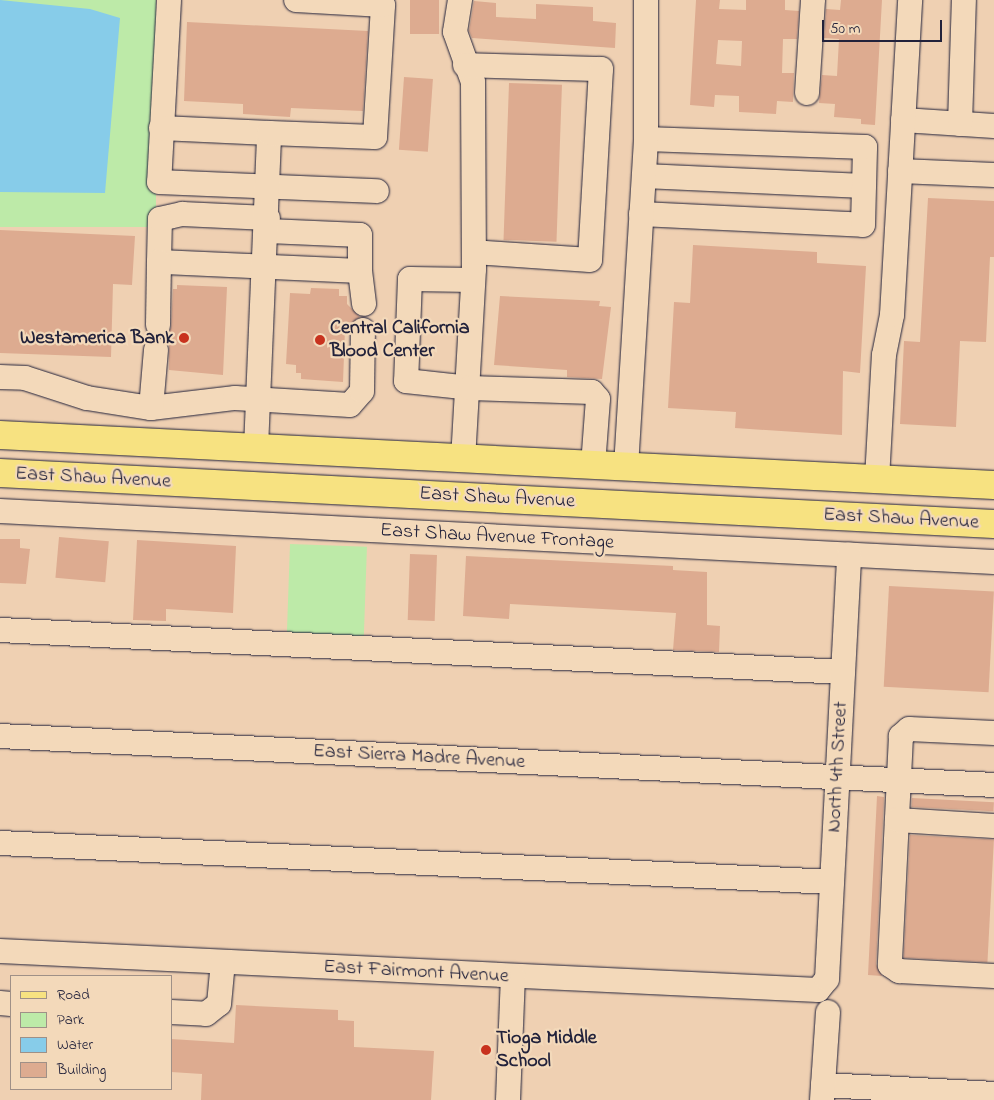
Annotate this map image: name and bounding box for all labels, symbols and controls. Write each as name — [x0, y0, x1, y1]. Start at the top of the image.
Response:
scale bar — [824, 10, 944, 42]
text: 50 m — [830, 18, 860, 40]
place label: Central California Blood Center — [330, 316, 470, 363]
place label: Westamerica Bank — [20, 326, 174, 350]
marker: Westamerica Bank — [178, 332, 190, 344]
marker: Central California Blood Center — [314, 334, 326, 346]
street label: East Shaw Avenue — [15, 462, 171, 494]
street label: East Shaw Avenue — [419, 482, 575, 514]
street label: East Shaw Avenue — [823, 503, 979, 535]
street label: East Shaw Avenue Frontage — [379, 519, 615, 555]
street label: North 4th Street — [823, 701, 853, 833]
street label: East Sierra Madre Avenue — [312, 739, 526, 775]
street label: East Fairmont Avenue — [323, 955, 509, 989]
legend — [10, 975, 172, 1090]
text: Road — [57, 984, 90, 1006]
text: Park — [57, 1009, 84, 1031]
place label: Tioga Middle School — [496, 1026, 597, 1073]
text: Water — [57, 1034, 93, 1056]
marker: Tioga Middle School — [480, 1044, 492, 1056]
text: Building — [57, 1059, 106, 1081]

